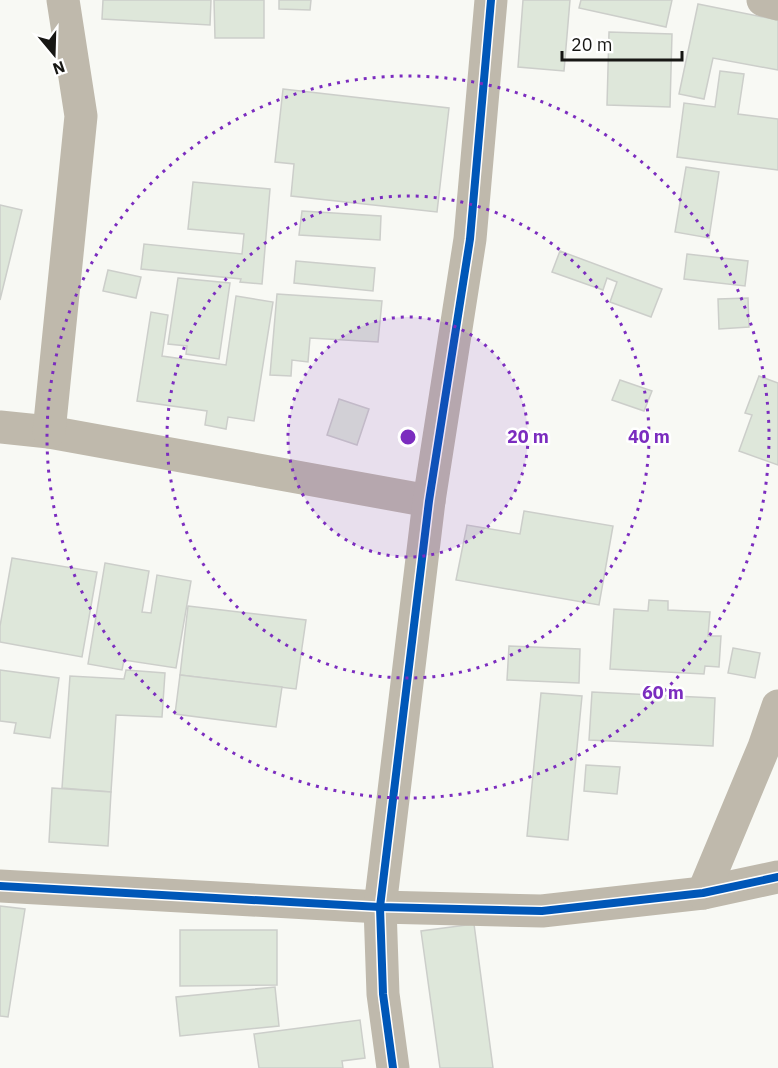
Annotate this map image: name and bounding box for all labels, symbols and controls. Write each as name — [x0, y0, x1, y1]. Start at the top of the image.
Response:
north arrow — [24, 24, 84, 84]
scale bar — [562, 24, 682, 62]
text: 20 m — [571, 33, 613, 56]
text: N — [50, 57, 68, 80]
text: 20 m — [507, 425, 549, 448]
text: 40 m — [628, 425, 670, 448]
centre of rings — [398, 427, 418, 447]
text: 60 m — [642, 681, 684, 704]

